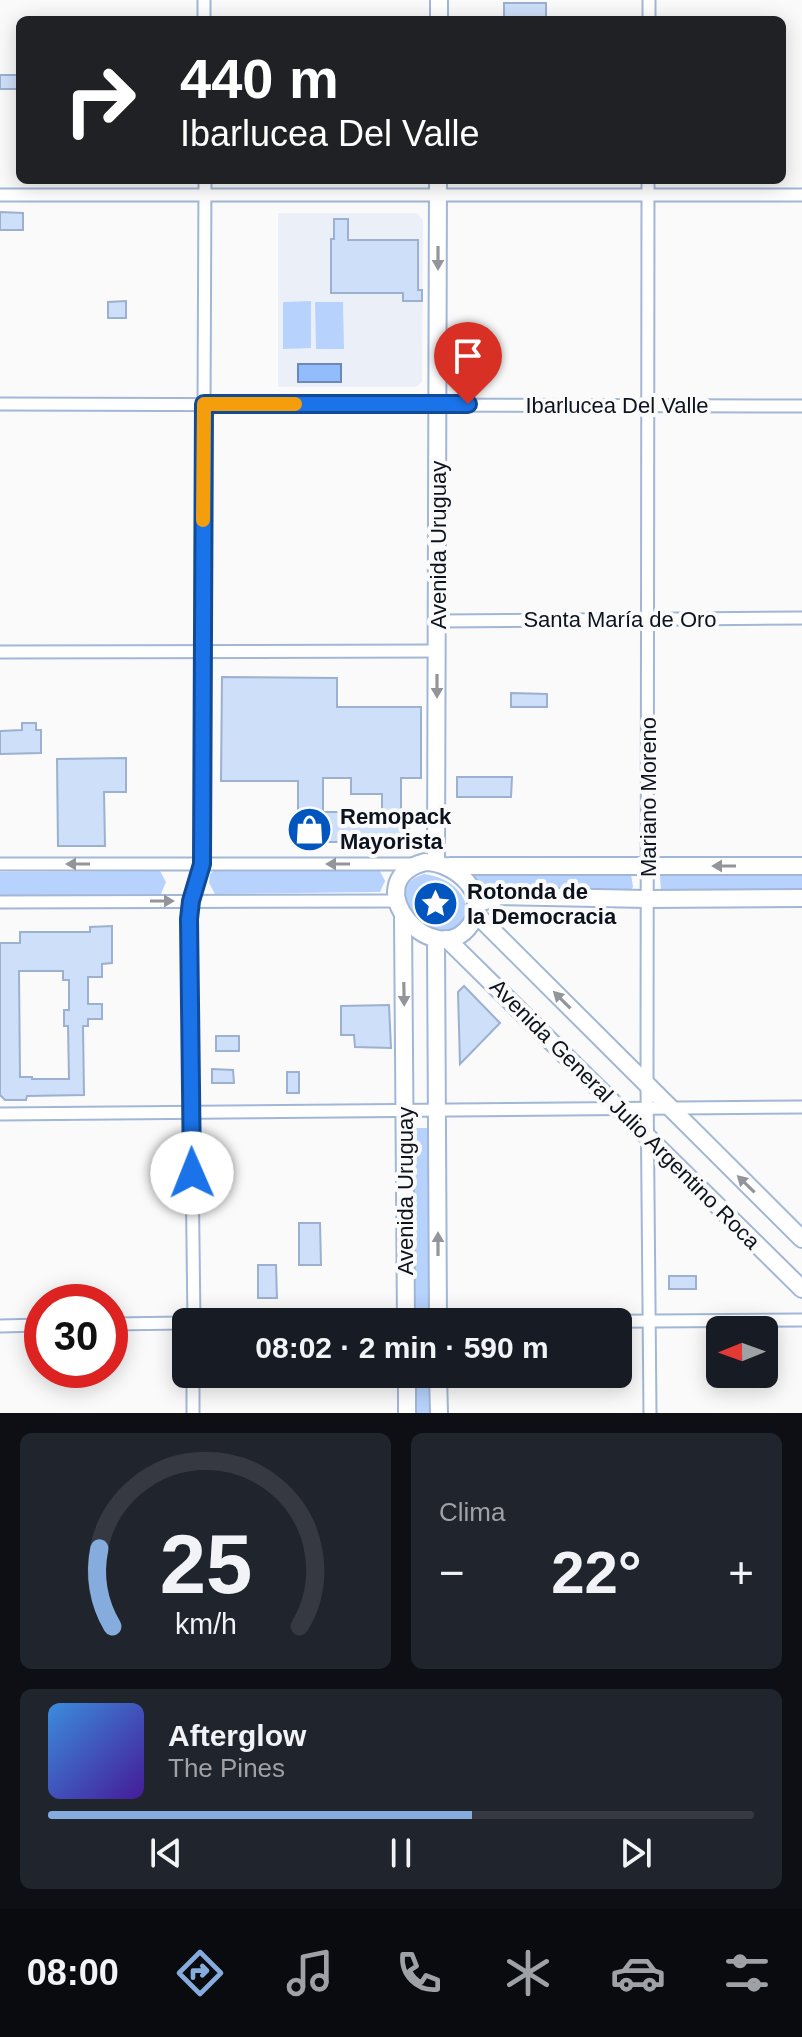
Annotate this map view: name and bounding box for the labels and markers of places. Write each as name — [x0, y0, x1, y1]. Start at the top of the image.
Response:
pin — [434, 322, 502, 404]
place label: Remopack Mayorista — [340, 804, 452, 854]
shop icon: Remopack Mayorista — [285, 805, 333, 853]
place label: Rotonda de la Democracia — [467, 879, 617, 929]
place icon: Rotonda de la Democracia — [412, 880, 460, 928]

